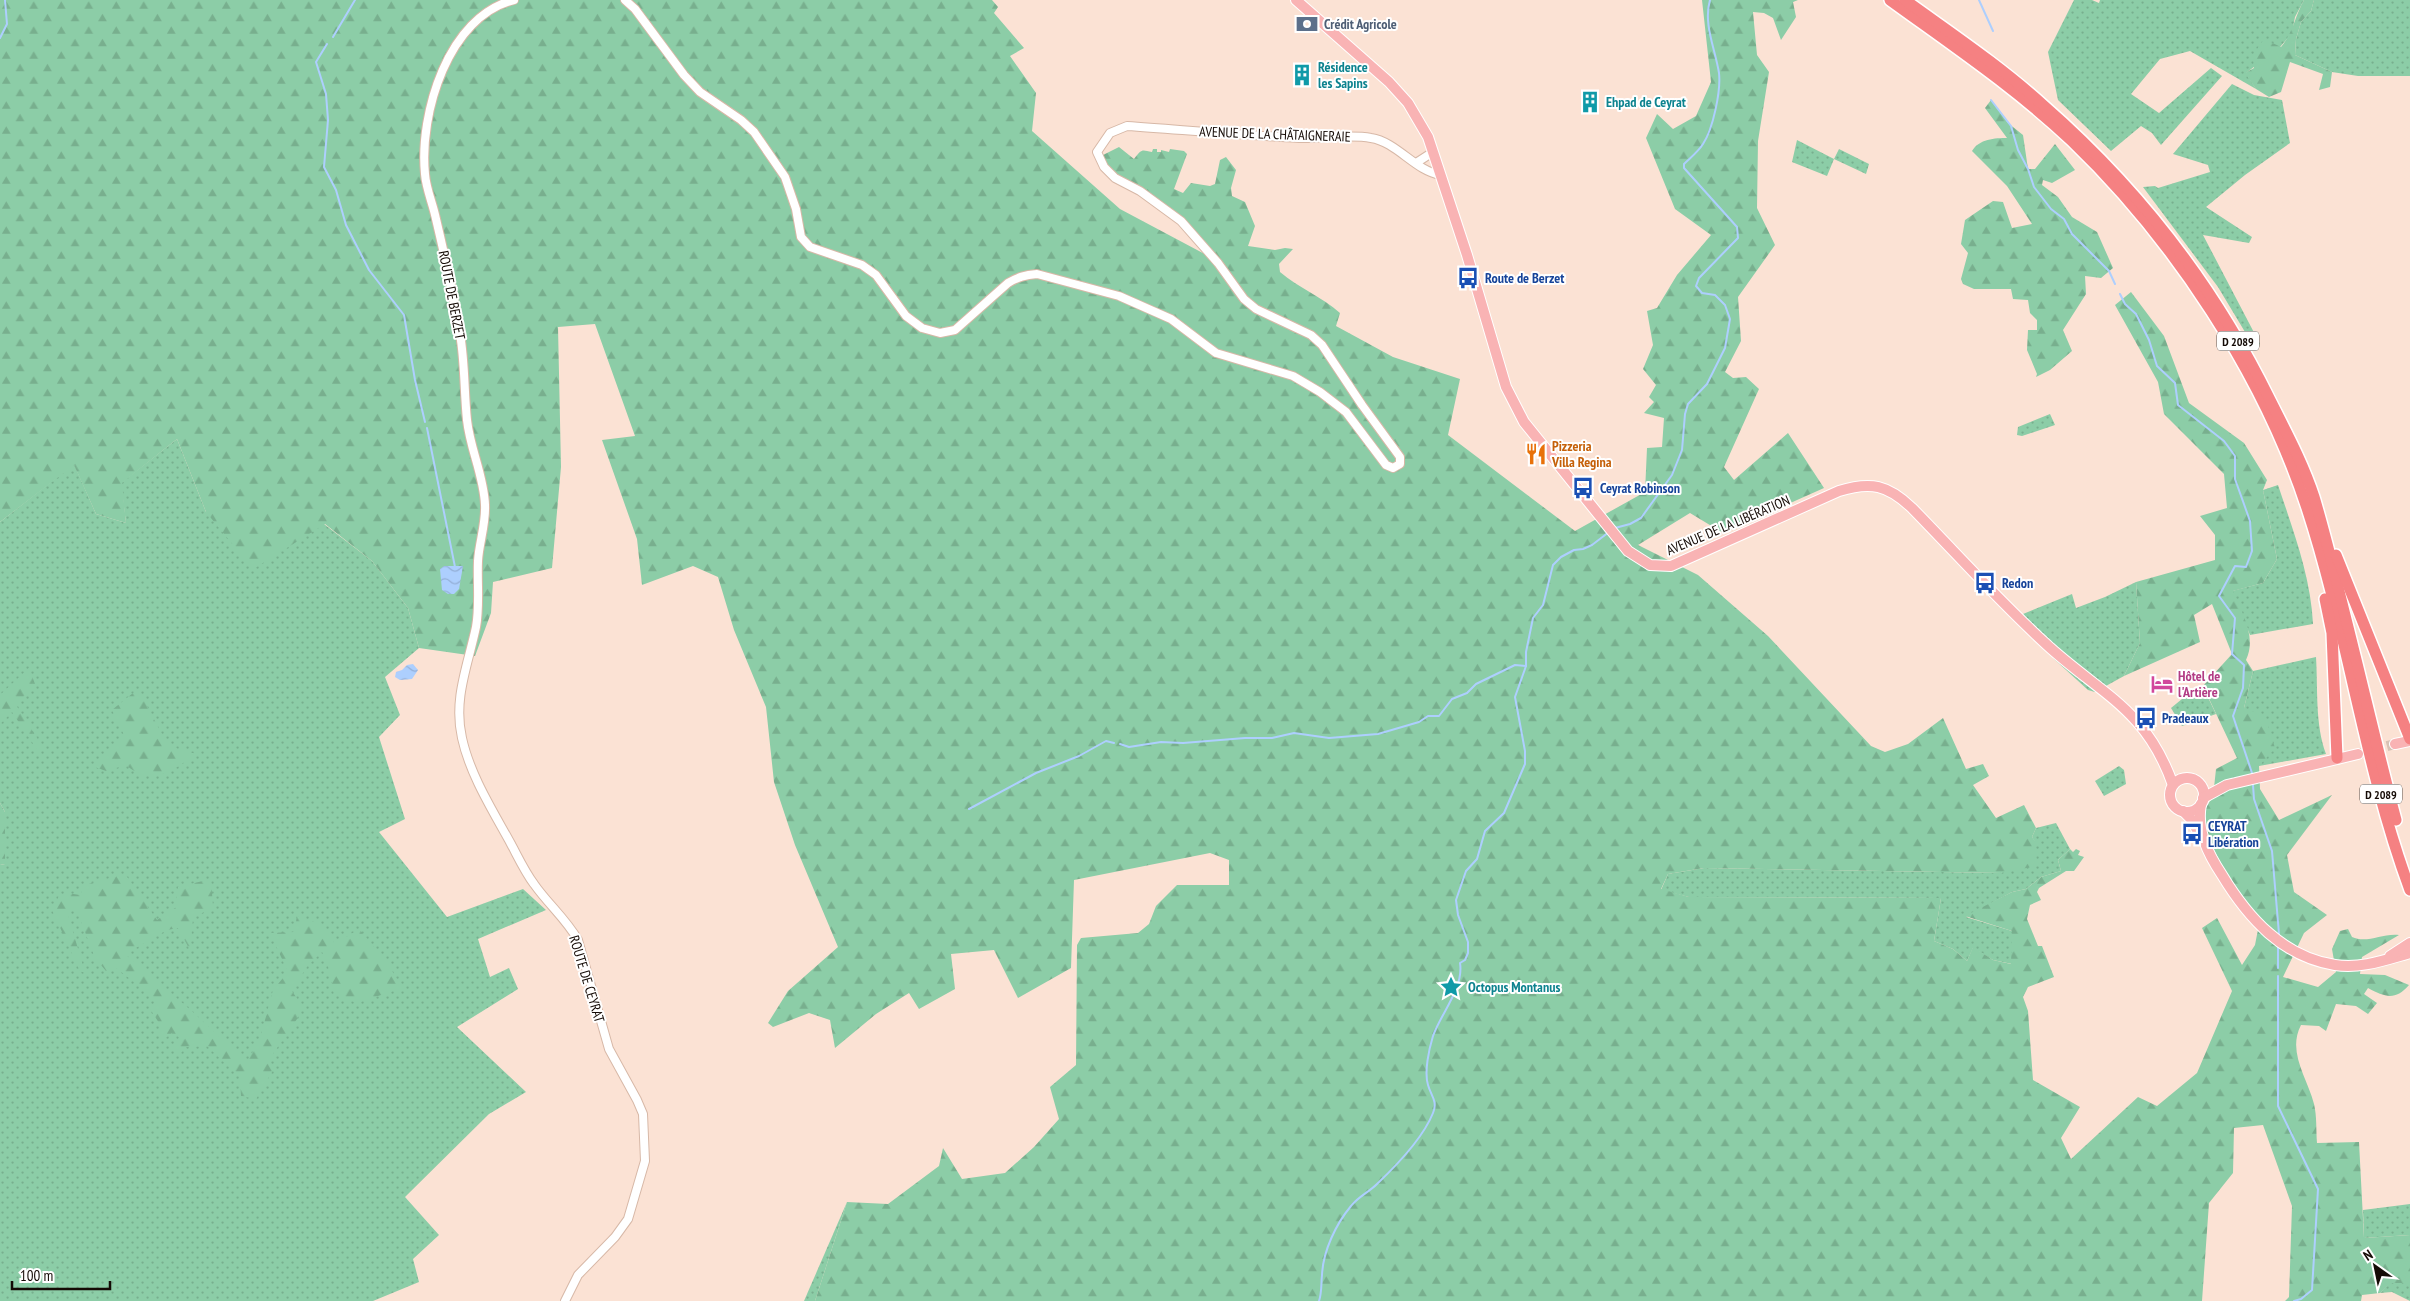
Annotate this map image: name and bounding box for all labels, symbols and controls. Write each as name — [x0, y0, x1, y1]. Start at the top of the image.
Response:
bank icon: Crédit Agricole — [1294, 11, 1320, 37]
place label: Crédit Agricole — [1324, 15, 1397, 33]
place label: Résidence les Sapins — [1318, 58, 1368, 92]
building icon: Résidence les Sapins — [1289, 62, 1315, 88]
building icon: Ehpad de Ceyrat — [1577, 89, 1603, 115]
place label: Ehpad de Ceyrat — [1606, 93, 1686, 111]
street label: AVENUE DE LA CHÂTAIGNERAIE — [1199, 122, 1351, 146]
street label: ROUTE DE BERZET — [435, 249, 470, 342]
bus stop icon: Route de Berzet — [1455, 265, 1481, 291]
place label: Route de Berzet — [1485, 269, 1564, 287]
road number: D 2089 — [2217, 332, 2259, 351]
place label: Pizzeria Villa Regina — [1551, 437, 1612, 471]
restaurant icon: Pizzeria Villa Regina — [1523, 441, 1549, 467]
bus stop icon: Ceyrat Robinson — [1570, 475, 1596, 501]
place label: Ceyrat Robinson — [1600, 479, 1680, 497]
street label: AVENUE DE LA LIBÉRATION — [1664, 491, 1792, 559]
bus stop icon: Redon — [1972, 570, 1998, 596]
place label: Redon — [2002, 574, 2033, 592]
place label: Hôtel de l'Artière — [2178, 667, 2220, 701]
hotel icon: Hôtel de l'Artière — [2149, 671, 2175, 697]
bus stop icon: Pradeaux — [2133, 705, 2159, 731]
place label: Pradeaux — [2162, 709, 2209, 727]
road number: D 2089 — [2360, 784, 2402, 804]
place label: CEYRAT Libération — [2208, 817, 2259, 851]
bus stop icon: CEYRAT Libération — [2179, 821, 2205, 847]
street label: ROUTE DE CEYRAT — [565, 933, 609, 1025]
place icon: Octopus Montanus — [1438, 974, 1464, 1000]
place label: Octopus Montanus — [1468, 978, 1560, 996]
north arrow — [2350, 1241, 2400, 1291]
text: N — [2360, 1245, 2376, 1265]
scale bar — [12, 1258, 110, 1290]
text: 100 m — [20, 1266, 53, 1285]

